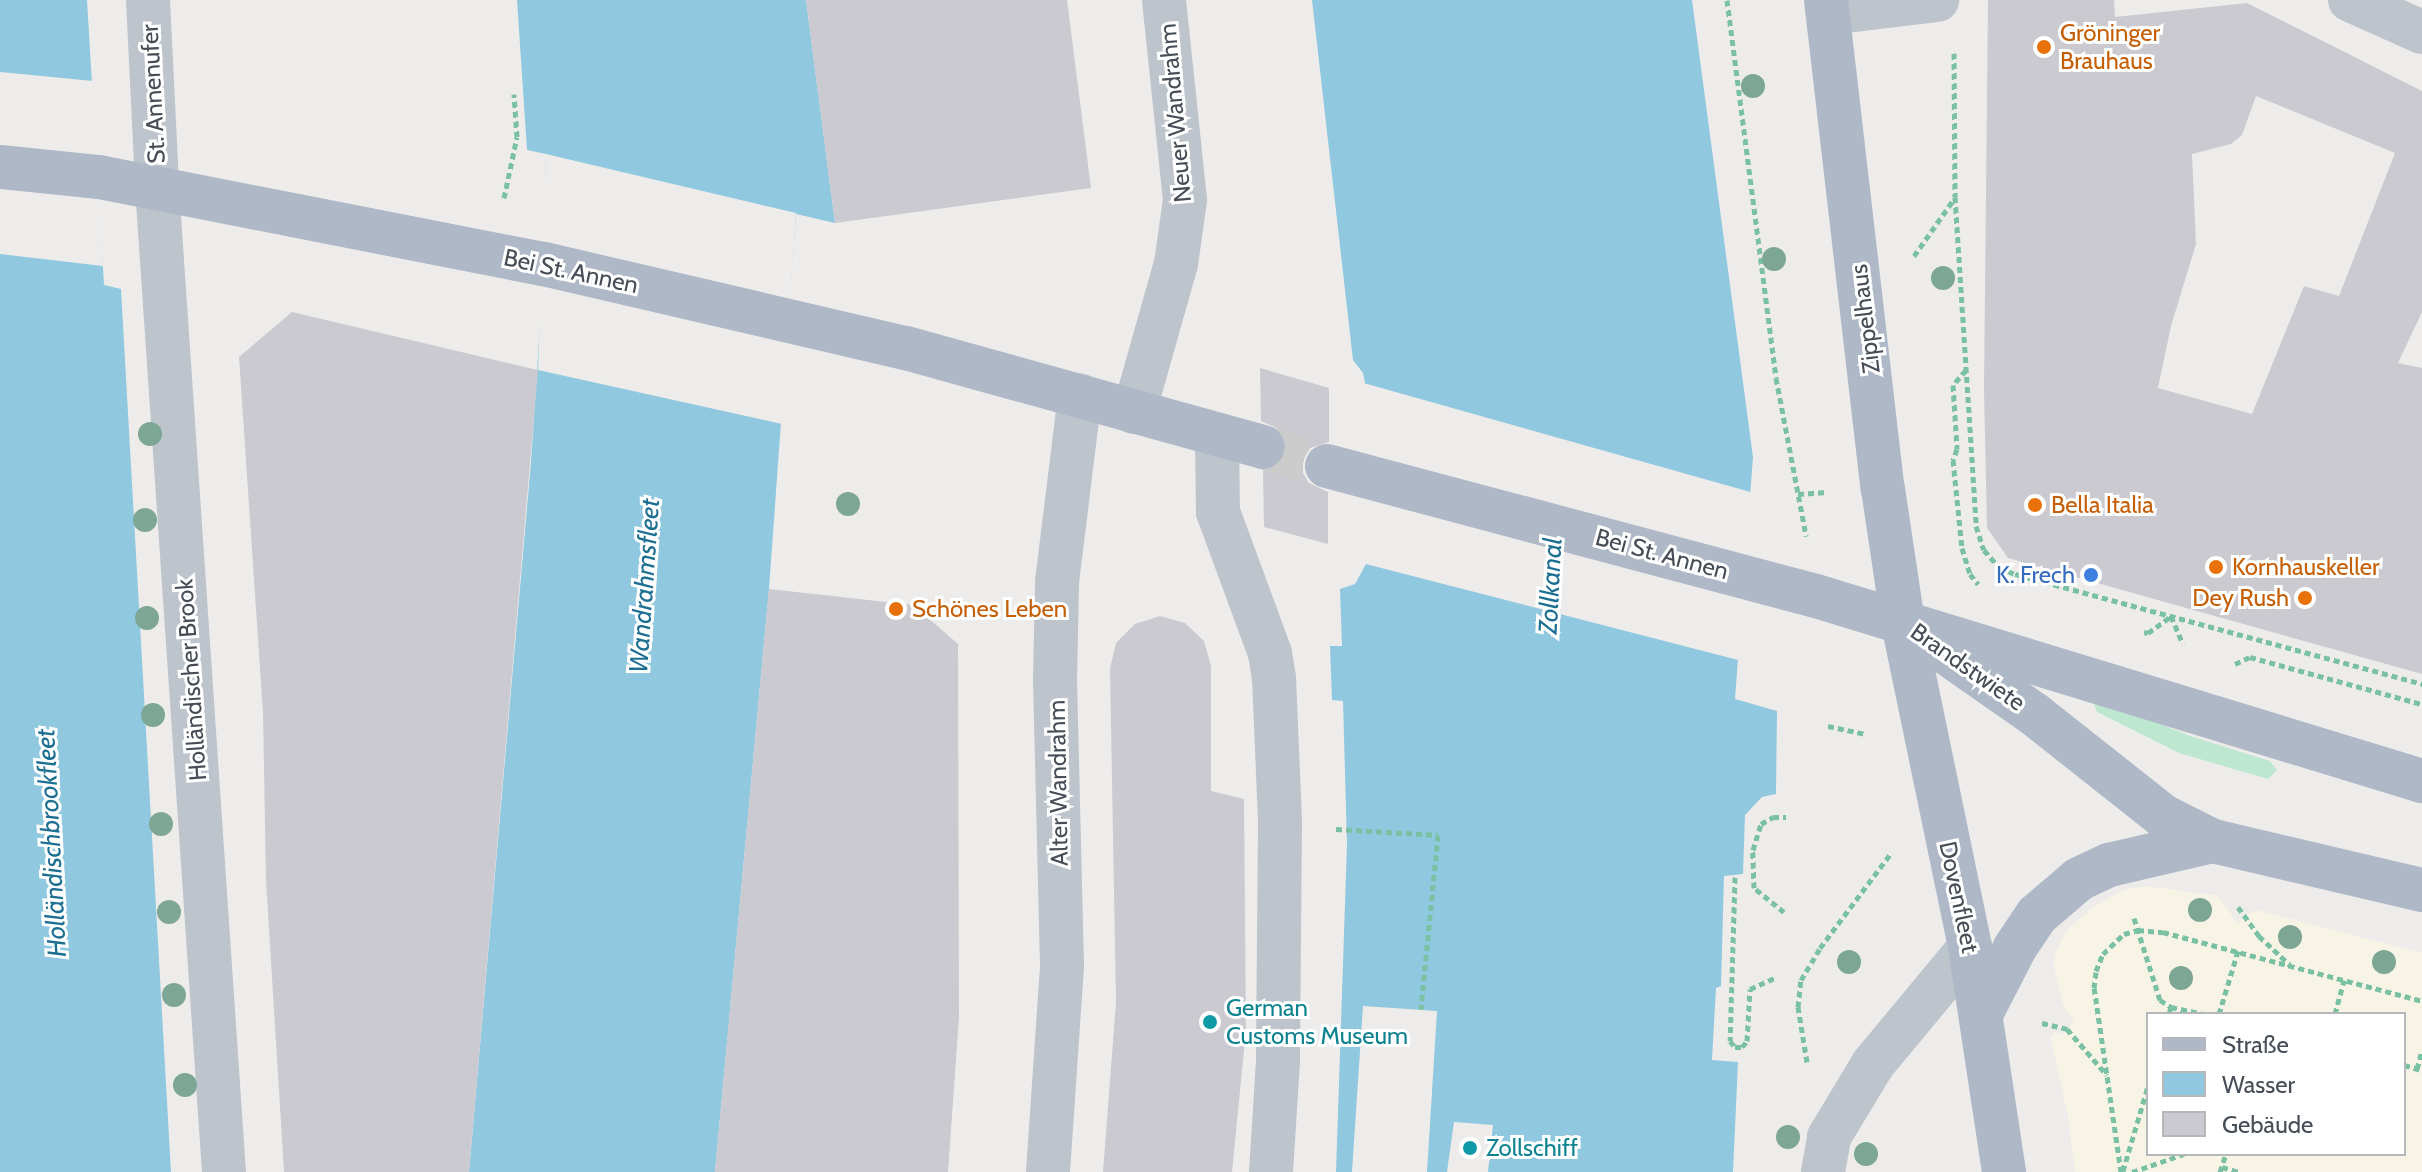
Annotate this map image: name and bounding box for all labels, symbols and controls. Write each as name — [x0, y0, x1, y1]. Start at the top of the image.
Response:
place label: Gröninger Brauhaus — [2060, 19, 2160, 75]
street label: Neuer Wandrahm — [1153, 22, 1197, 204]
street label: St. Annenufer — [135, 24, 171, 164]
marker: Gröninger Brauhaus — [2035, 38, 2053, 56]
street label: Bei St. Annen — [501, 243, 641, 299]
street label: Zippelhaus — [1844, 263, 1886, 375]
place label: Bella Italia — [2051, 491, 2154, 519]
marker: Bella Italia — [2026, 496, 2044, 514]
water label: Wandrahmsfleet — [623, 498, 667, 674]
street label: Bei St. Annen — [1592, 522, 1732, 586]
water label: Zollkanal — [1533, 537, 1569, 635]
place label: Kornhauskeller — [2232, 553, 2380, 581]
marker: Kornhauskeller — [2207, 558, 2225, 576]
place label: K. Frech — [1996, 561, 2075, 589]
marker: K. Frech — [2082, 566, 2100, 584]
street label: Holländischer Brook — [170, 578, 212, 782]
place label: Dey Rush — [2192, 584, 2289, 612]
marker: Dey Rush — [2296, 589, 2314, 607]
place label: Schönes Leben — [912, 595, 1067, 623]
marker: Schönes Leben — [887, 600, 905, 618]
street label: Brandstwiete — [1905, 617, 2031, 717]
street label: Alter Wandrahm — [1042, 700, 1074, 866]
water label: Holländischbrookfleet — [30, 728, 74, 958]
street label: Dovenfleet — [1933, 838, 1985, 956]
place label: German Customs Museum — [1226, 994, 1408, 1050]
legend — [2146, 1012, 2406, 1156]
marker: German Customs Museum — [1201, 1013, 1219, 1031]
text: Straße — [2222, 1030, 2289, 1059]
text: Wasser — [2222, 1070, 2295, 1099]
text: Gebäude — [2222, 1110, 2313, 1139]
place label: Zollschiff — [1486, 1134, 1578, 1162]
marker: Zollschiff — [1461, 1139, 1479, 1157]

